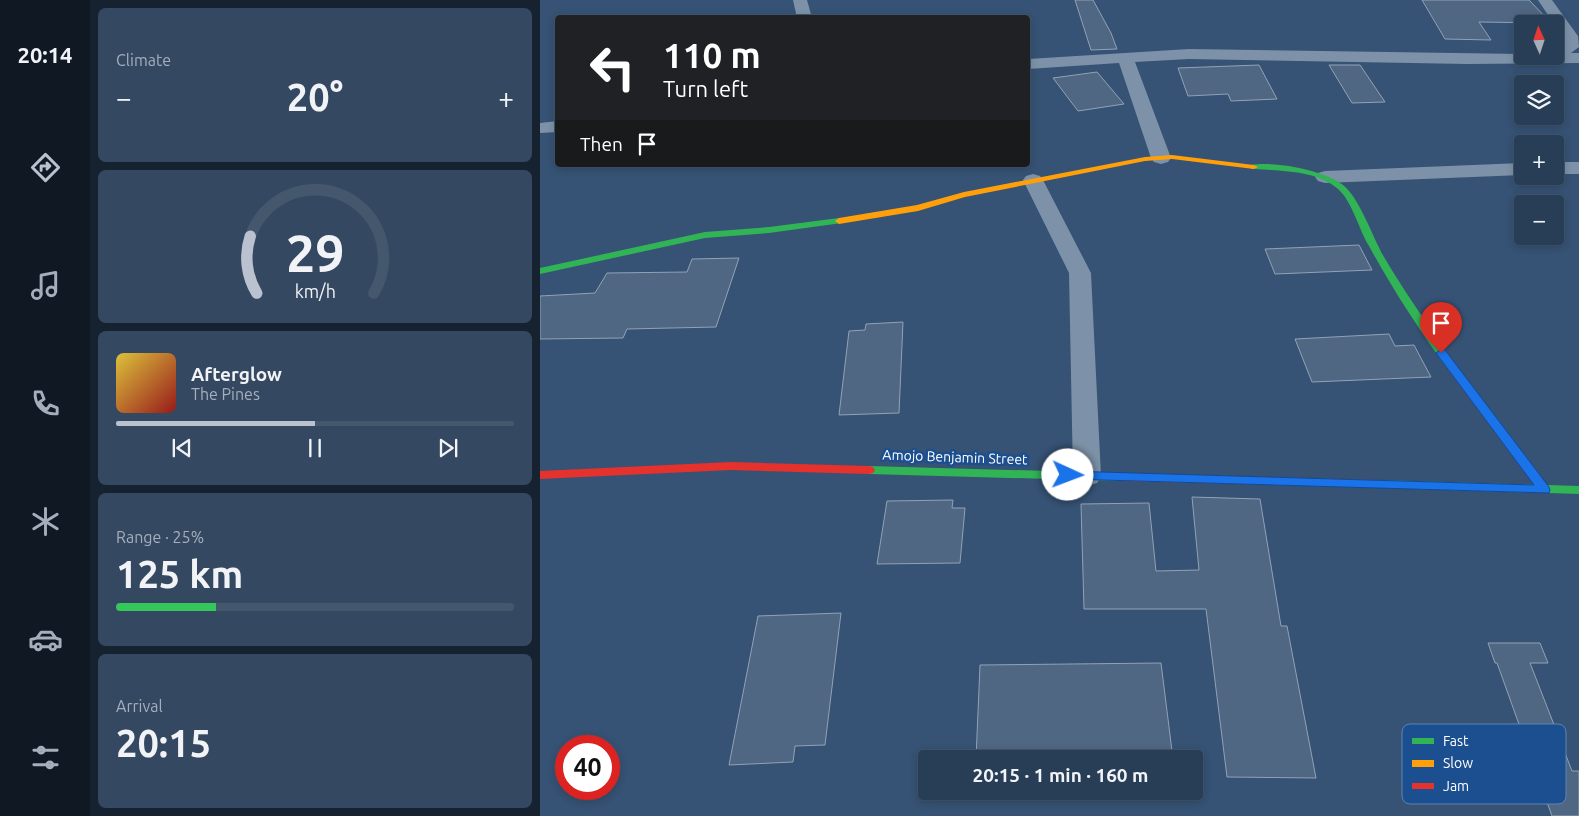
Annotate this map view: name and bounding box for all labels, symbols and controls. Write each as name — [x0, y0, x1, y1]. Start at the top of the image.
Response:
north arrow — [1514, 15, 1564, 65]
map controls — [1514, 15, 1564, 245]
icon: left — [580, 35, 645, 100]
text: 110 m — [663, 35, 761, 75]
text: 20:14 — [17, 42, 73, 67]
text: Climate — [116, 51, 171, 69]
button: layers — [1514, 75, 1564, 125]
text: 20° — [287, 76, 343, 118]
text: Turn left — [663, 76, 748, 101]
text: − — [116, 82, 132, 113]
text: + — [498, 82, 514, 113]
icon: arrive — [633, 130, 661, 158]
text: Then — [580, 133, 623, 155]
button: + — [1514, 135, 1564, 185]
icon: directions — [28, 150, 63, 185]
button: − — [1514, 195, 1564, 245]
text: 29 — [286, 224, 344, 282]
icon: music — [28, 268, 63, 303]
text: km/h — [294, 281, 336, 301]
pin — [1420, 302, 1462, 353]
icon: arrive — [1427, 309, 1455, 337]
text: Afterglow — [191, 363, 282, 385]
text: The Pines — [191, 385, 260, 403]
icon: phone — [28, 386, 63, 421]
icon: previous — [168, 434, 196, 462]
icon: pause — [301, 434, 329, 462]
icon: next — [434, 434, 462, 462]
street label: Amojo Benjamin Street — [882, 446, 1028, 468]
position arrow — [1041, 448, 1093, 500]
icon: climate — [28, 504, 63, 539]
text: Range · 25% — [116, 528, 204, 546]
text: 125 km — [116, 553, 243, 595]
icon: car — [28, 622, 63, 657]
text: Arrival — [116, 697, 163, 715]
text: 20:15 — [116, 722, 211, 764]
legend — [1402, 724, 1566, 804]
text: Fast — [1443, 733, 1469, 749]
speed limit sign: 40 — [555, 735, 620, 800]
icon: filters — [28, 740, 63, 775]
text: Slow — [1443, 755, 1473, 771]
text: 20:15 · 1 min · 160 m — [973, 764, 1148, 786]
text: Jam — [1443, 778, 1469, 794]

